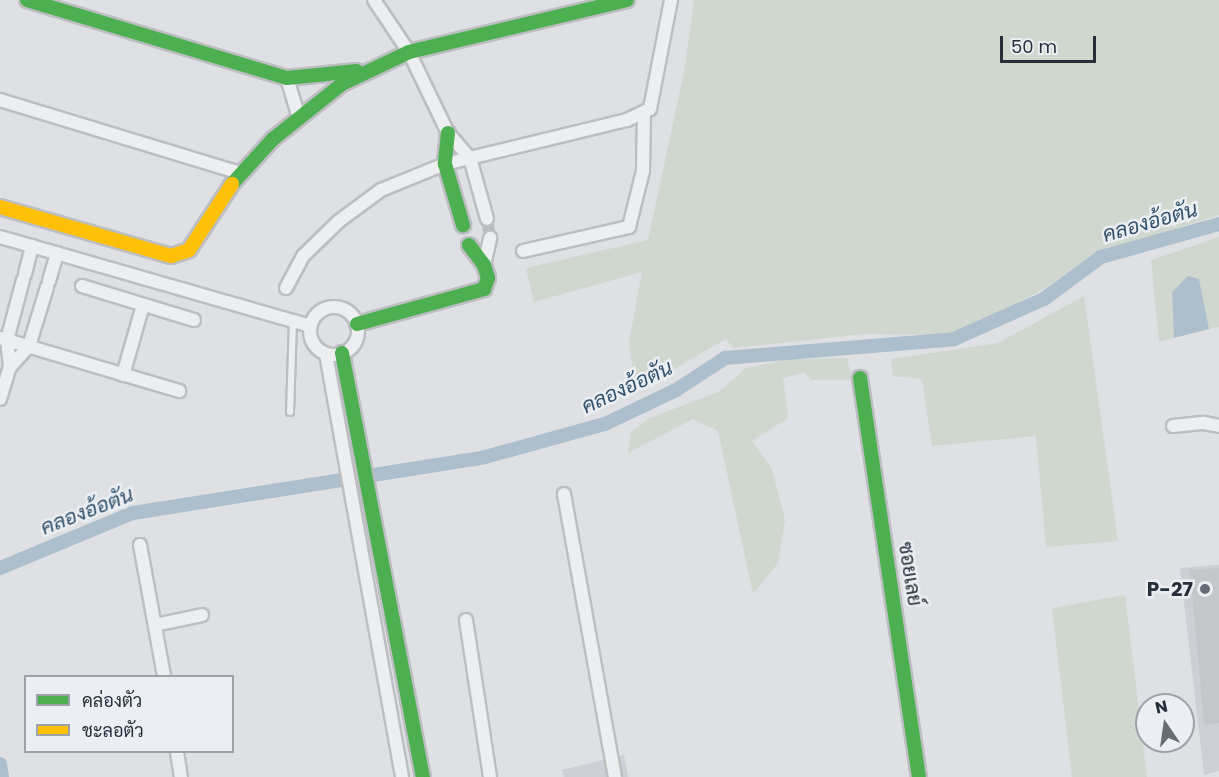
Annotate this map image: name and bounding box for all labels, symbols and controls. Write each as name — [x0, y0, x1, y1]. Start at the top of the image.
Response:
scale bar — [1003, 24, 1099, 62]
text: 50 m — [1011, 34, 1057, 59]
water label: คลองอ้อตัน — [1100, 196, 1200, 248]
water label: คลองอ้อตัน — [578, 355, 676, 419]
water label: คลองอ้อตัน — [37, 482, 137, 540]
street label: ซอยเลย์ — [893, 540, 927, 608]
place label: P-27 — [1147, 577, 1193, 601]
marker: P-27 — [1198, 582, 1212, 596]
legend — [24, 675, 234, 753]
text: คล่องตัว — [82, 688, 142, 713]
north arrow — [1135, 693, 1195, 753]
text: N — [1153, 694, 1170, 719]
text: ชะลอตัว — [82, 718, 144, 743]

